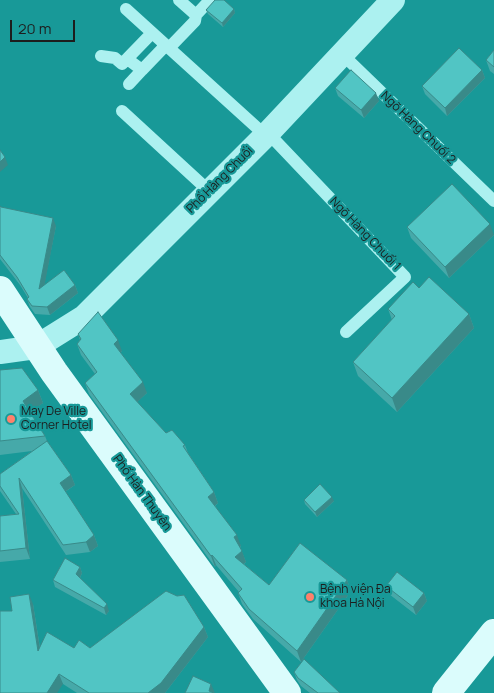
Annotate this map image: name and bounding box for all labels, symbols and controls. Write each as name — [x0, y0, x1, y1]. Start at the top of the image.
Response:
scale bar — [12, 10, 78, 42]
text: 20 m — [18, 18, 51, 39]
street label: Ngõ Hàng Chuối 2 — [378, 89, 458, 167]
street label: Phố Hàng Chuối — [184, 144, 256, 216]
street label: Ngõ Hàng Chuối 1 — [326, 194, 404, 274]
place label: May De Ville Corner Hotel — [21, 405, 92, 433]
marker: May De Ville Corner Hotel — [5, 413, 17, 425]
street label: Phố Hàn Thuyên — [110, 452, 174, 534]
place label: Bệnh viện Đa khoa Hà Nội — [320, 583, 391, 611]
marker: Bệnh viện Đa khoa Hà Nội — [304, 591, 316, 603]

